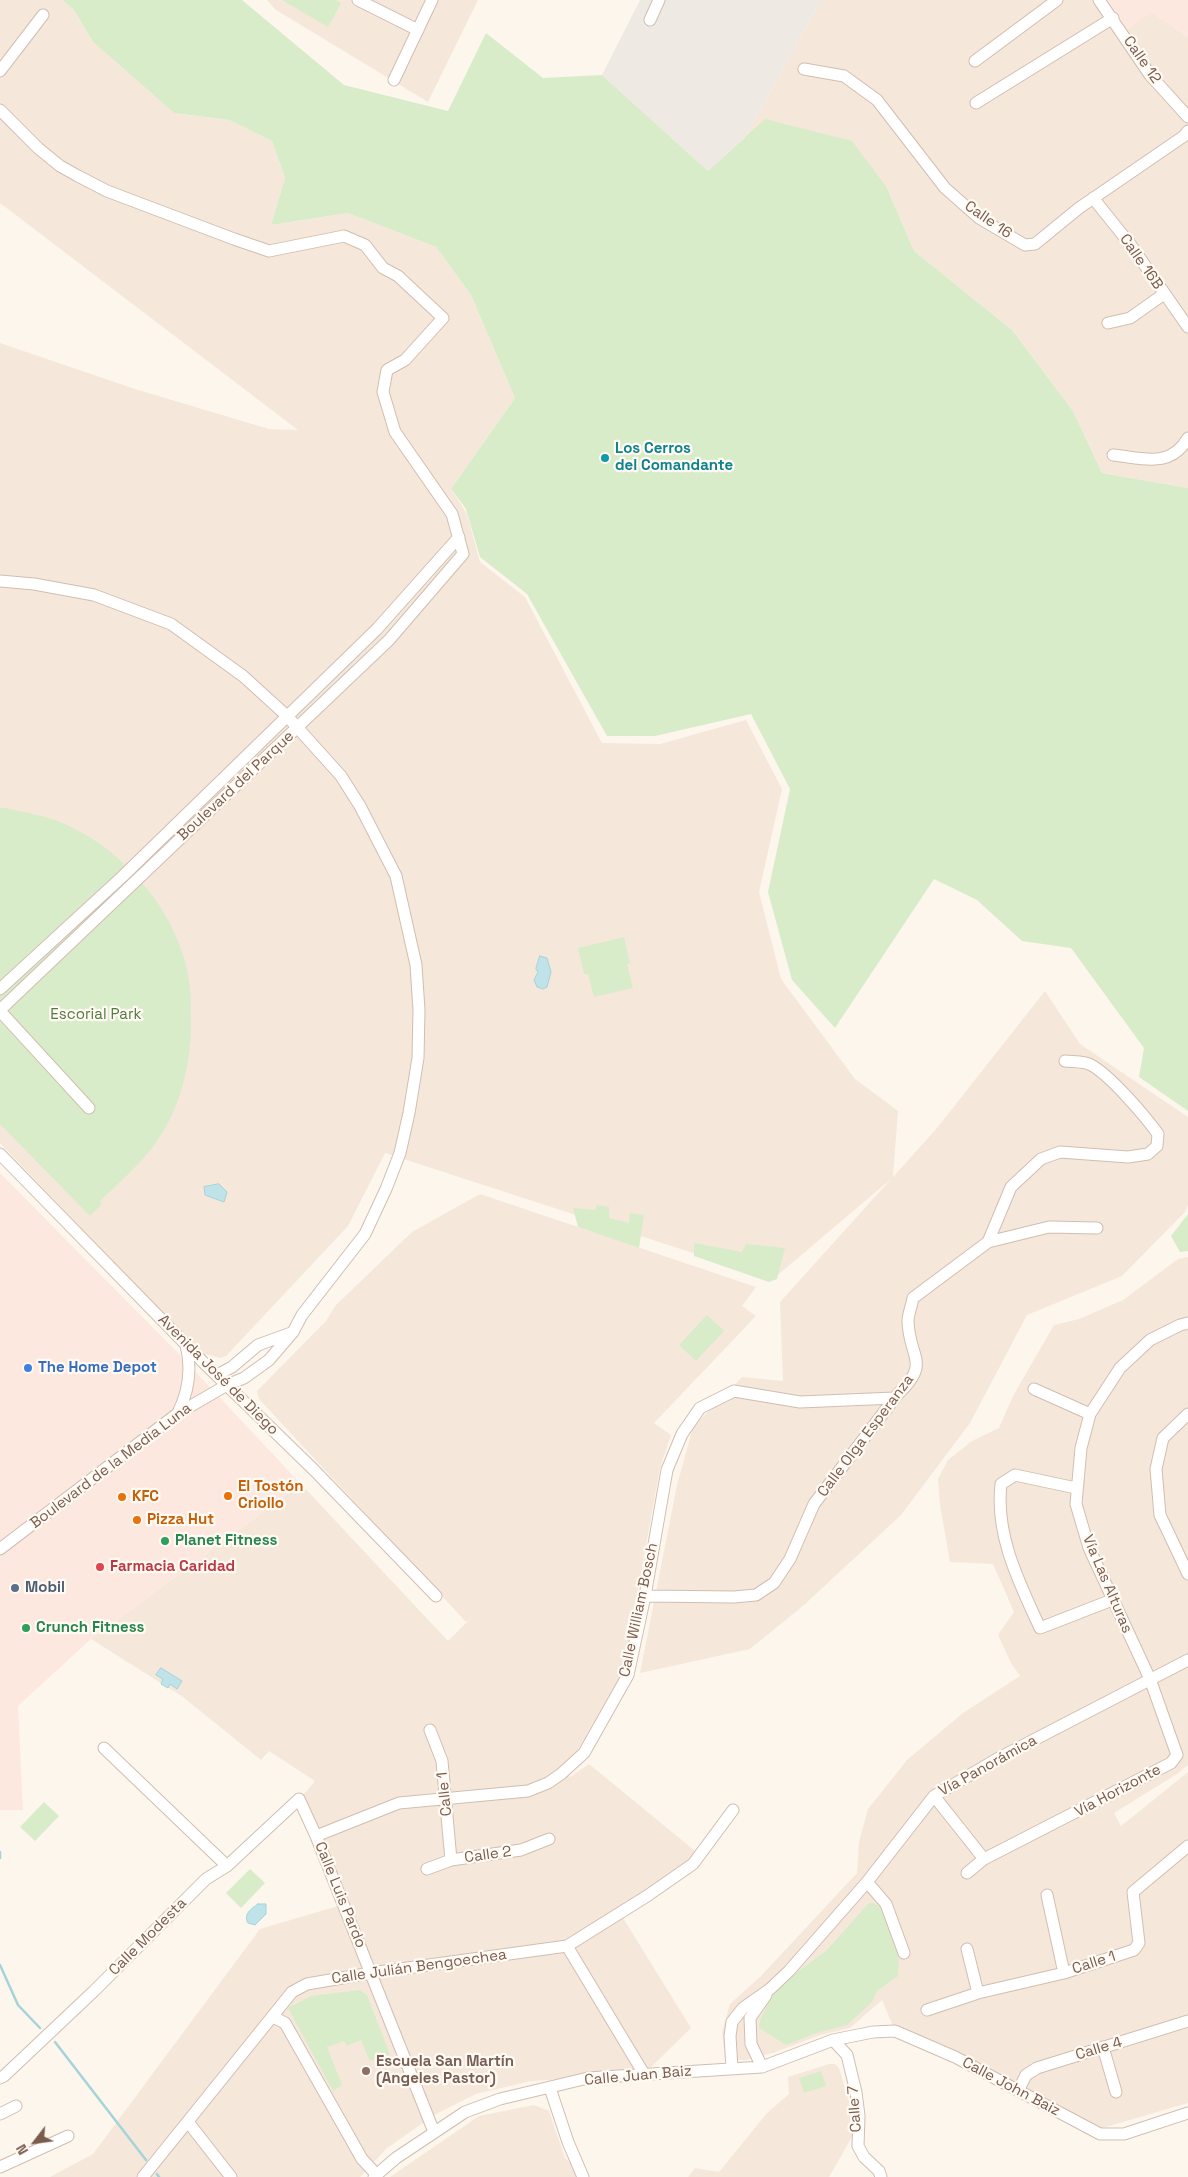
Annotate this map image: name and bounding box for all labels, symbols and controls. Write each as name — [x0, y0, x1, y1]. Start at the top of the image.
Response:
street label: Calle 12 — [1119, 33, 1165, 87]
street label: Calle 16 — [961, 197, 1015, 243]
street label: Calle 16B — [1115, 231, 1167, 293]
place label: Los Cerros del Comandante — [615, 440, 733, 475]
marker: Los Cerros del Comandante — [599, 452, 611, 464]
street label: Boulevard del Parque — [174, 727, 298, 845]
park label: Escorial Park — [50, 1006, 142, 1024]
street label: Avenida José de Diego — [154, 1311, 282, 1439]
place label: The Home Depot — [38, 1359, 157, 1377]
marker: The Home Depot — [22, 1362, 34, 1374]
street label: Calle Olga Esperanza — [814, 1371, 918, 1501]
street label: Boulevard de la Media Luna — [27, 1399, 195, 1533]
place label: El Tostón Criollo — [238, 1478, 303, 1513]
place label: KFC — [132, 1488, 159, 1506]
marker: El Tostón Criollo — [222, 1490, 234, 1502]
marker: KFC — [116, 1491, 128, 1503]
place label: Pizza Hut — [147, 1511, 214, 1529]
marker: Pizza Hut — [131, 1514, 143, 1526]
place label: Planet Fitness — [175, 1532, 277, 1550]
street label: Vía Las Alturas — [1078, 1532, 1136, 1636]
marker: Planet Fitness — [159, 1535, 171, 1547]
street label: Calle William Bosch — [616, 1541, 662, 1679]
place label: Farmacia Caridad — [110, 1558, 235, 1576]
marker: Farmacia Caridad — [94, 1561, 106, 1573]
place label: Mobil — [25, 1579, 65, 1597]
marker: Mobil — [9, 1582, 21, 1594]
place label: Crunch Fitness — [36, 1619, 144, 1637]
marker: Crunch Fitness — [20, 1622, 32, 1634]
street label: Vía Panorámica — [936, 1732, 1040, 1800]
street label: Vía Horizonte — [1072, 1761, 1164, 1821]
street label: Calle 1 — [434, 1771, 456, 1817]
street label: Calle Luis Pardo — [311, 1839, 369, 1951]
street label: Calle 2 — [463, 1843, 513, 1867]
street label: Calle Modesta — [105, 1894, 191, 1980]
street label: Calle Julián Bengoechea — [330, 1946, 508, 1988]
street label: Calle 1 — [1070, 1948, 1118, 1978]
street label: Calle 4 — [1074, 2033, 1124, 2065]
place label: Escuela San Martín (Angeles Pastor) — [376, 2053, 514, 2088]
street label: Calle John Baiz — [959, 2054, 1063, 2120]
street label: Calle Juan Baiz — [584, 2062, 692, 2090]
marker: Escuela San Martín (Angeles Pastor) — [360, 2065, 372, 2077]
street label: Calle 7 — [844, 2085, 866, 2133]
north arrow — [10, 2117, 60, 2167]
text: N — [12, 2141, 32, 2158]

